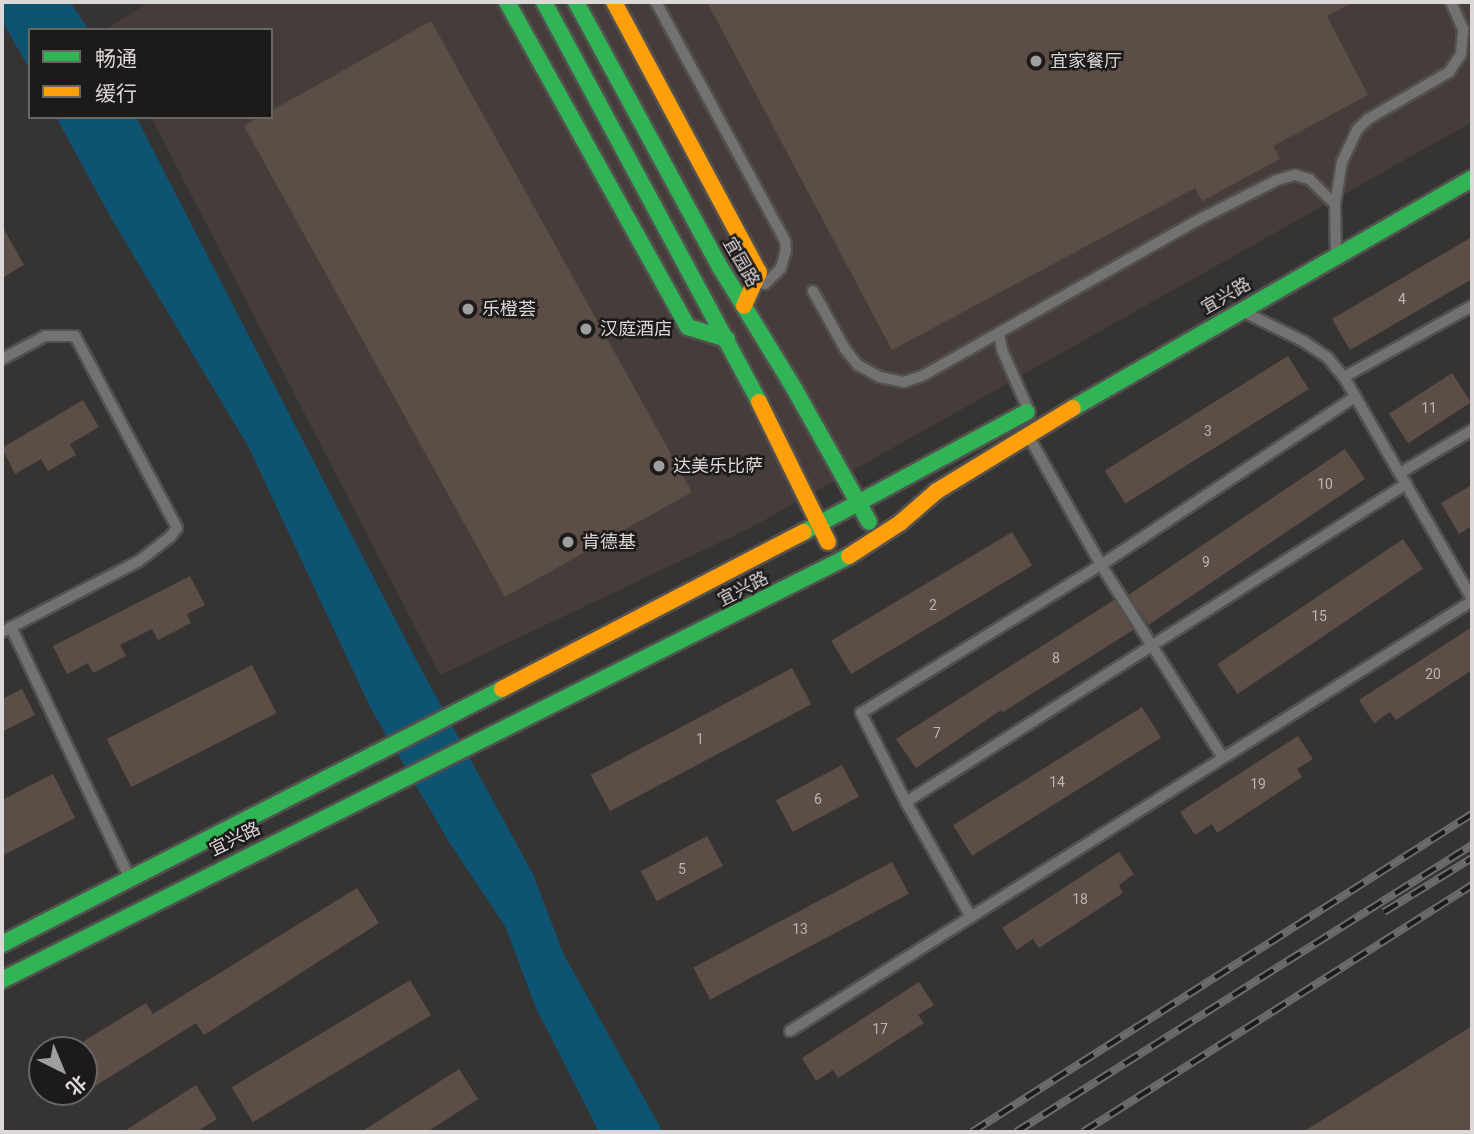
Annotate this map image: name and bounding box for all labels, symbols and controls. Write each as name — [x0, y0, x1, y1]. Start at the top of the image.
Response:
legend — [28, 28, 273, 119]
text: 畅通 — [95, 47, 137, 71]
place label: 宜家餐厅 — [1050, 50, 1122, 72]
marker: 宜家餐厅 — [1028, 53, 1044, 69]
text: 缓行 — [95, 82, 137, 106]
street label: 宜园路 — [718, 233, 764, 291]
street label: 宜兴路 — [1197, 273, 1255, 319]
house number: 4 — [1398, 291, 1406, 307]
place label: 乐橙荟 — [482, 298, 536, 320]
marker: 乐橙荟 — [460, 301, 476, 317]
place label: 汉庭酒店 — [600, 318, 672, 340]
marker: 汉庭酒店 — [578, 321, 594, 337]
house number: 11 — [1421, 400, 1437, 416]
house number: 3 — [1204, 423, 1212, 439]
place label: 达美乐比萨 — [673, 455, 763, 477]
marker: 达美乐比萨 — [651, 458, 667, 474]
house number: 10 — [1317, 476, 1333, 492]
place label: 肯德基 — [582, 531, 636, 553]
marker: 肯德基 — [560, 534, 576, 550]
house number: 9 — [1202, 554, 1210, 570]
street label: 宜兴路 — [714, 567, 772, 611]
house number: 2 — [929, 597, 937, 613]
house number: 15 — [1311, 608, 1327, 624]
house number: 8 — [1052, 650, 1060, 666]
house number: 20 — [1425, 666, 1441, 682]
house number: 7 — [933, 725, 941, 741]
house number: 1 — [696, 731, 704, 747]
house number: 14 — [1049, 774, 1065, 790]
house number: 19 — [1250, 776, 1266, 792]
house number: 6 — [814, 791, 822, 807]
street label: 宜兴路 — [206, 817, 264, 861]
house number: 5 — [678, 861, 686, 877]
house number: 18 — [1072, 891, 1088, 907]
house number: 13 — [792, 921, 808, 937]
house number: 17 — [872, 1021, 888, 1037]
north arrow — [28, 1036, 98, 1106]
text: 北 — [62, 1070, 91, 1100]

